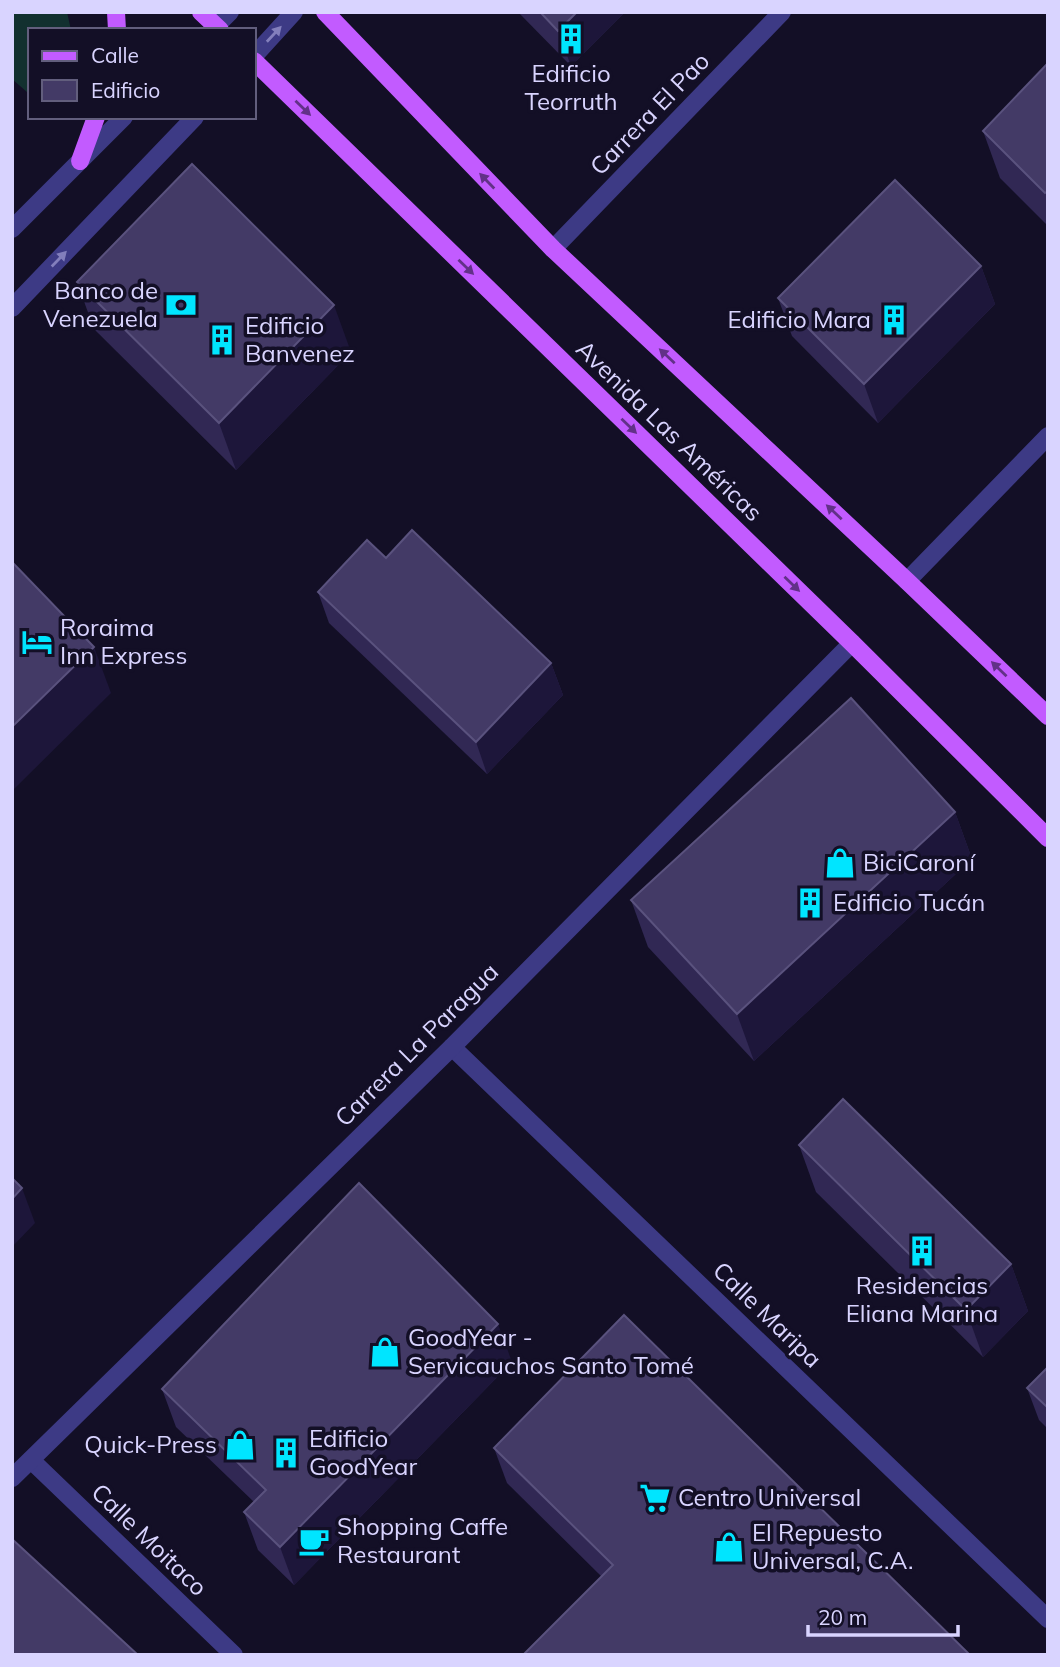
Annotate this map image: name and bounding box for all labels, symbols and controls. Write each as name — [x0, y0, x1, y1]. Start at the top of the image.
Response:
building icon: Edificio Teorruth — [554, 22, 588, 56]
one-way arrow — [265, 26, 281, 43]
legend — [28, 28, 256, 119]
text: Calle — [91, 42, 139, 68]
street label: Carrera El Pao — [583, 46, 715, 181]
place label: Edificio Teorruth — [524, 58, 618, 116]
text: Edificio — [91, 77, 160, 103]
one-way arrow — [294, 100, 311, 117]
one-way arrow — [479, 172, 496, 189]
one-way arrow — [51, 251, 67, 268]
one-way arrow — [457, 258, 474, 275]
place label: Banco de Venezuela — [43, 275, 158, 333]
bank icon: Banco de Venezuela — [164, 288, 198, 322]
building icon: Edificio Mara — [877, 303, 911, 337]
place label: Edificio Mara — [728, 304, 871, 334]
place label: Edificio Banvenez — [245, 310, 355, 368]
building icon: Edificio Banvenez — [205, 323, 239, 357]
street label: Avenida Las Américas — [570, 334, 769, 527]
one-way arrow — [659, 348, 676, 365]
one-way arrow — [620, 417, 637, 433]
one-way arrow — [825, 504, 843, 520]
one-way arrow — [783, 576, 800, 592]
place label: Roraima Inn Express — [60, 612, 187, 670]
hotel icon: Roraima Inn Express — [20, 625, 54, 659]
one-way arrow — [990, 660, 1007, 677]
shop icon: BiciCaroní — [823, 846, 857, 880]
place label: BiciCaroní — [863, 847, 976, 877]
building icon: Edificio Tucán — [793, 886, 827, 920]
place label: Edificio Tucán — [833, 887, 985, 917]
street label: Carrera La Paragua — [328, 956, 504, 1132]
building icon: Residencias Eliana Marina — [905, 1234, 939, 1268]
street label: Calle Maripa — [707, 1255, 828, 1373]
place label: Residencias Eliana Marina — [846, 1270, 998, 1328]
place label: GoodYear - Servicauchos Santo Tomé — [408, 1322, 694, 1380]
shop icon: GoodYear - Servicauchos Santo Tomé — [368, 1335, 402, 1369]
place label: Edificio GoodYear — [309, 1423, 417, 1481]
shop icon: Quick-Press — [223, 1428, 257, 1462]
place label: Quick-Press — [84, 1429, 217, 1459]
building icon: Edificio GoodYear — [269, 1436, 303, 1470]
street label: Calle Moitaco — [86, 1477, 214, 1602]
supermarket icon: Centro Universal — [638, 1481, 672, 1515]
place label: Centro Universal — [678, 1482, 861, 1512]
place label: Shopping Caffe Restaurant — [337, 1511, 508, 1569]
place label: El Repuesto Universal, C.A. — [752, 1517, 913, 1575]
cafe icon: Shopping Caffe Restaurant — [297, 1524, 331, 1558]
shop icon: El Repuesto Universal, C.A. — [712, 1530, 746, 1564]
scale bar — [808, 1594, 958, 1638]
text: 20 m — [818, 1604, 867, 1630]

